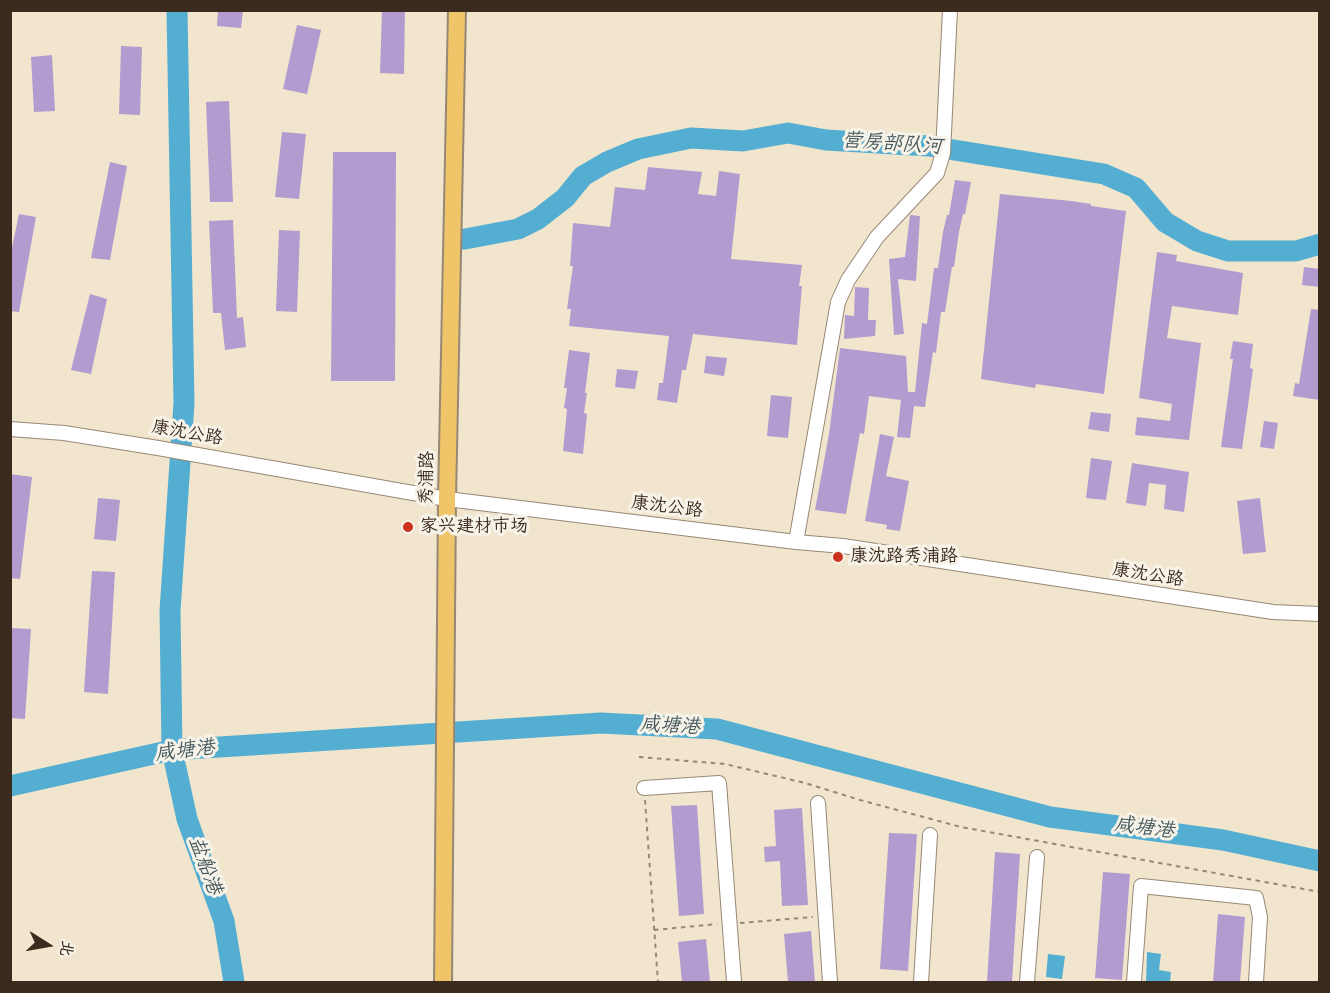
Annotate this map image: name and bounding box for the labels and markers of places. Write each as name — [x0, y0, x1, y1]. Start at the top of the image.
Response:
place label: 家兴建材市场 — [420, 516, 528, 538]
marker: 家兴建材市场 — [401, 520, 415, 534]
place label: 康沈路秀浦路 — [850, 546, 958, 568]
marker: 康沈路秀浦路 — [831, 550, 845, 564]

